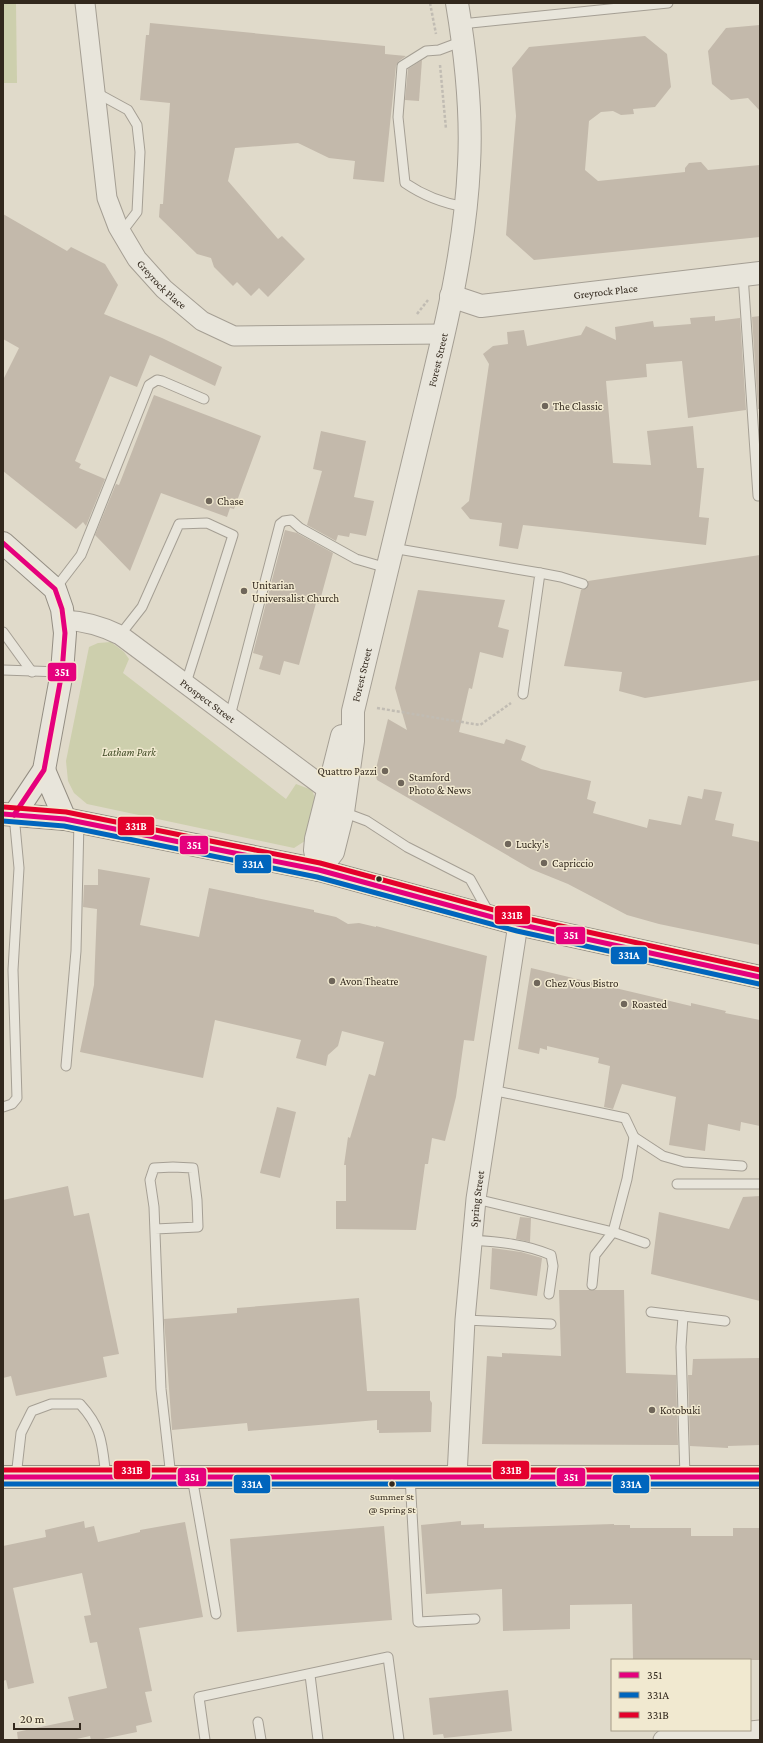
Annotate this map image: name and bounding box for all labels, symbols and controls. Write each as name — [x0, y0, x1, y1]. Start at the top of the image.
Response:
street label: Greyrock Place — [135, 257, 189, 311]
street label: Greyrock Place — [573, 282, 638, 301]
street label: Forest Street — [425, 331, 450, 388]
place label: The Classic — [553, 400, 603, 412]
marker: The Classic — [540, 401, 550, 411]
place label: Chase — [217, 495, 244, 507]
marker: Chase — [204, 496, 214, 506]
place label: Unitarian Universalist Church — [252, 579, 339, 604]
marker: Unitarian Universalist Church — [239, 586, 249, 596]
street label: Forest Street — [349, 646, 374, 703]
line badge: 351 — [47, 662, 77, 682]
text: 351 — [55, 666, 69, 678]
street label: Prospect Street — [178, 676, 238, 725]
park label: Latham Park — [102, 746, 157, 758]
place label: Quattro Pazzi — [318, 765, 377, 777]
marker: Quattro Pazzi — [380, 766, 390, 776]
place label: Stamford Photo & News — [409, 771, 471, 796]
marker: Stamford Photo & News — [396, 778, 406, 788]
line badge: 331B — [117, 816, 155, 836]
text: 331B — [125, 820, 147, 832]
line badge: 351 — [179, 835, 209, 855]
place label: Lucky's — [516, 838, 549, 851]
text: 351 — [187, 839, 201, 851]
marker: Lucky's — [503, 839, 513, 849]
line badge: 331A — [234, 854, 272, 874]
place label: Capriccio — [552, 857, 594, 870]
text: 331A — [242, 858, 264, 870]
marker: Capriccio — [539, 858, 549, 868]
unlabelled marker — [374, 874, 384, 884]
line badge: 331B — [494, 905, 531, 925]
text: 331B — [501, 909, 523, 921]
line badge: 351 — [555, 926, 586, 945]
text: 351 — [564, 929, 578, 941]
line badge: 331A — [610, 946, 648, 965]
text: 331A — [618, 949, 640, 961]
place label: Avon Theatre — [340, 975, 399, 987]
marker: Avon Theatre — [327, 976, 337, 986]
place label: Chez Vous Bistro — [545, 977, 619, 989]
marker: Chez Vous Bistro — [532, 978, 542, 988]
place label: Roasted — [632, 998, 667, 1010]
marker: Roasted — [619, 999, 629, 1009]
street label: Spring Street — [467, 1169, 486, 1228]
place label: Kotobuki — [660, 1404, 700, 1416]
marker: Kotobuki — [647, 1405, 657, 1415]
line badge: 331B — [113, 1460, 151, 1480]
line badge: 331B — [492, 1460, 530, 1480]
text: 331B — [121, 1464, 143, 1476]
text: 331B — [500, 1464, 522, 1476]
line badge: 351 — [177, 1467, 207, 1487]
line badge: 351 — [556, 1467, 586, 1487]
text: 351 — [185, 1471, 199, 1483]
text: 351 — [564, 1471, 578, 1483]
line badge: 331A — [233, 1474, 271, 1494]
line badge: 331A — [612, 1474, 650, 1494]
text: 331A — [241, 1478, 263, 1490]
text: 331A — [620, 1478, 642, 1490]
marker: Summer St @ Spring St — [387, 1479, 397, 1489]
place label: Summer St @ Spring St — [369, 1491, 416, 1515]
legend — [611, 1659, 751, 1731]
text: 351 — [647, 1668, 662, 1682]
text: 331A — [647, 1688, 669, 1702]
scale bar — [14, 1705, 80, 1731]
text: 331B — [647, 1708, 669, 1722]
text: 20 m — [20, 1712, 45, 1726]

